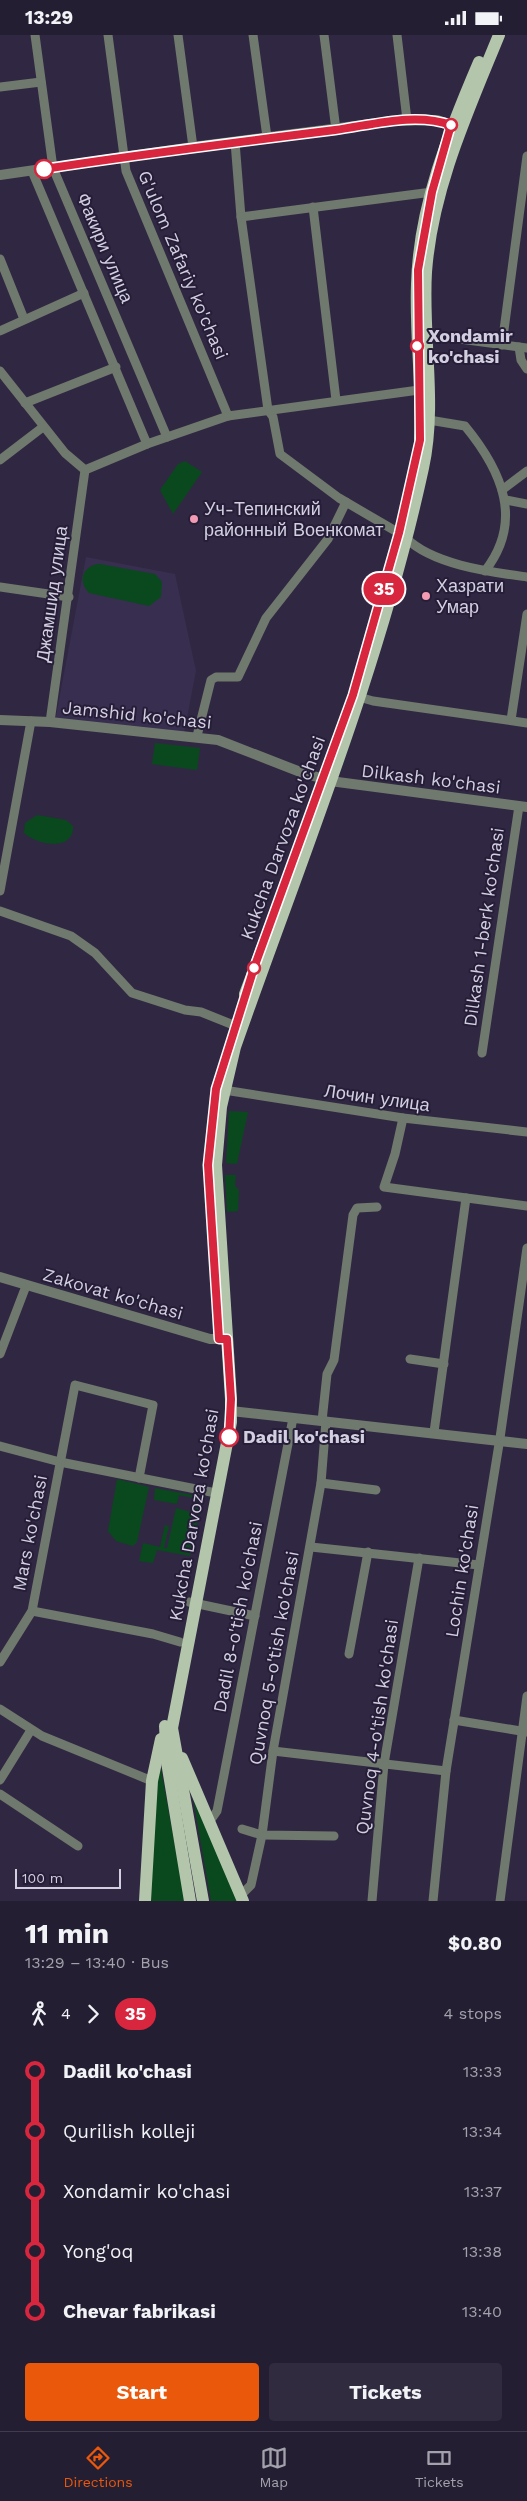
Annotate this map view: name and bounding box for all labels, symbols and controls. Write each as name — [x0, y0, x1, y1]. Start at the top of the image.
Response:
text: 13:29 — [25, 6, 73, 29]
unlabelled marker — [444, 118, 458, 132]
unlabelled marker — [34, 159, 54, 179]
street label: G'ulom Zafariy ko'chasi — [134, 167, 233, 362]
street label: Факири улица — [73, 190, 138, 307]
place label: Xondamir ko'chasi — [428, 325, 513, 367]
marker: Xondamir ko'chasi — [410, 339, 424, 353]
place label: Уч-Тепинский районный Военкомат — [204, 498, 383, 540]
marker: Уч-Тепинский районный Военкомат — [188, 513, 200, 525]
street label: Джамшид улица — [32, 524, 72, 663]
line badge: 35 — [362, 573, 406, 605]
place label: Хазрати Умар — [436, 575, 504, 617]
text: 35 — [373, 578, 395, 599]
marker: Хазрати Умар — [420, 590, 432, 602]
street label: Jamshid ko'chasi — [61, 696, 213, 733]
street label: Kukcha Darvoza ko'chasi — [236, 733, 329, 943]
street label: Dilkash ko'chasi — [360, 760, 502, 797]
street label: Dilkash 1-berk ko'chasi — [459, 826, 508, 1028]
unlabelled marker — [247, 961, 261, 975]
street label: Лочин улица — [323, 1080, 432, 1115]
street label: Zakovat ko'chasi — [41, 1263, 186, 1324]
street label: Kukcha Darvoza ko'chasi — [164, 1407, 223, 1623]
place label: Dadil ko'chasi — [243, 1426, 365, 1447]
marker: Dadil ko'chasi — [219, 1427, 239, 1447]
street label: Mars ko'chasi — [8, 1473, 51, 1593]
street label: Lochin ko'chasi — [441, 1503, 482, 1639]
street label: Dadil 8-o'tish ko'chasi — [209, 1520, 266, 1714]
street label: Quvnoq 5-o'tish ko'chasi — [244, 1549, 303, 1766]
street label: Quvnoq 4-o'tish ko'chasi — [351, 1618, 402, 1836]
scale bar — [15, 1866, 121, 1889]
text: 100 m — [22, 1870, 63, 1886]
text: 11 min — [25, 1917, 109, 1950]
text: $0.80 — [448, 1932, 502, 1955]
text: 13:29 – 13:40 · Bus — [25, 1953, 169, 1972]
icon: walk — [25, 2000, 53, 2028]
icon: forward — [79, 2000, 107, 2028]
text: 35 — [125, 2003, 146, 2024]
text: 4 — [61, 2004, 71, 2023]
text: 4 stops — [444, 2004, 502, 2023]
text: Dadil ko'chasi — [63, 2060, 192, 2083]
text: 13:33 — [463, 2062, 502, 2081]
text: Qurilish kolleji — [63, 2120, 195, 2143]
text: 13:34 — [463, 2122, 502, 2141]
text: Xondamir ko'chasi — [63, 2180, 230, 2203]
text: 13:37 — [464, 2182, 502, 2201]
text: Yong'oq — [63, 2240, 133, 2263]
text: 13:38 — [463, 2242, 502, 2261]
text: Chevar fabrikasi — [63, 2300, 216, 2323]
text: 13:40 — [462, 2302, 502, 2321]
button: Start — [25, 2363, 259, 2421]
button: Tickets — [269, 2363, 502, 2421]
tab: Directions — [63, 2444, 133, 2490]
tab: Map — [259, 2444, 288, 2490]
tab: Tickets — [415, 2444, 464, 2490]

